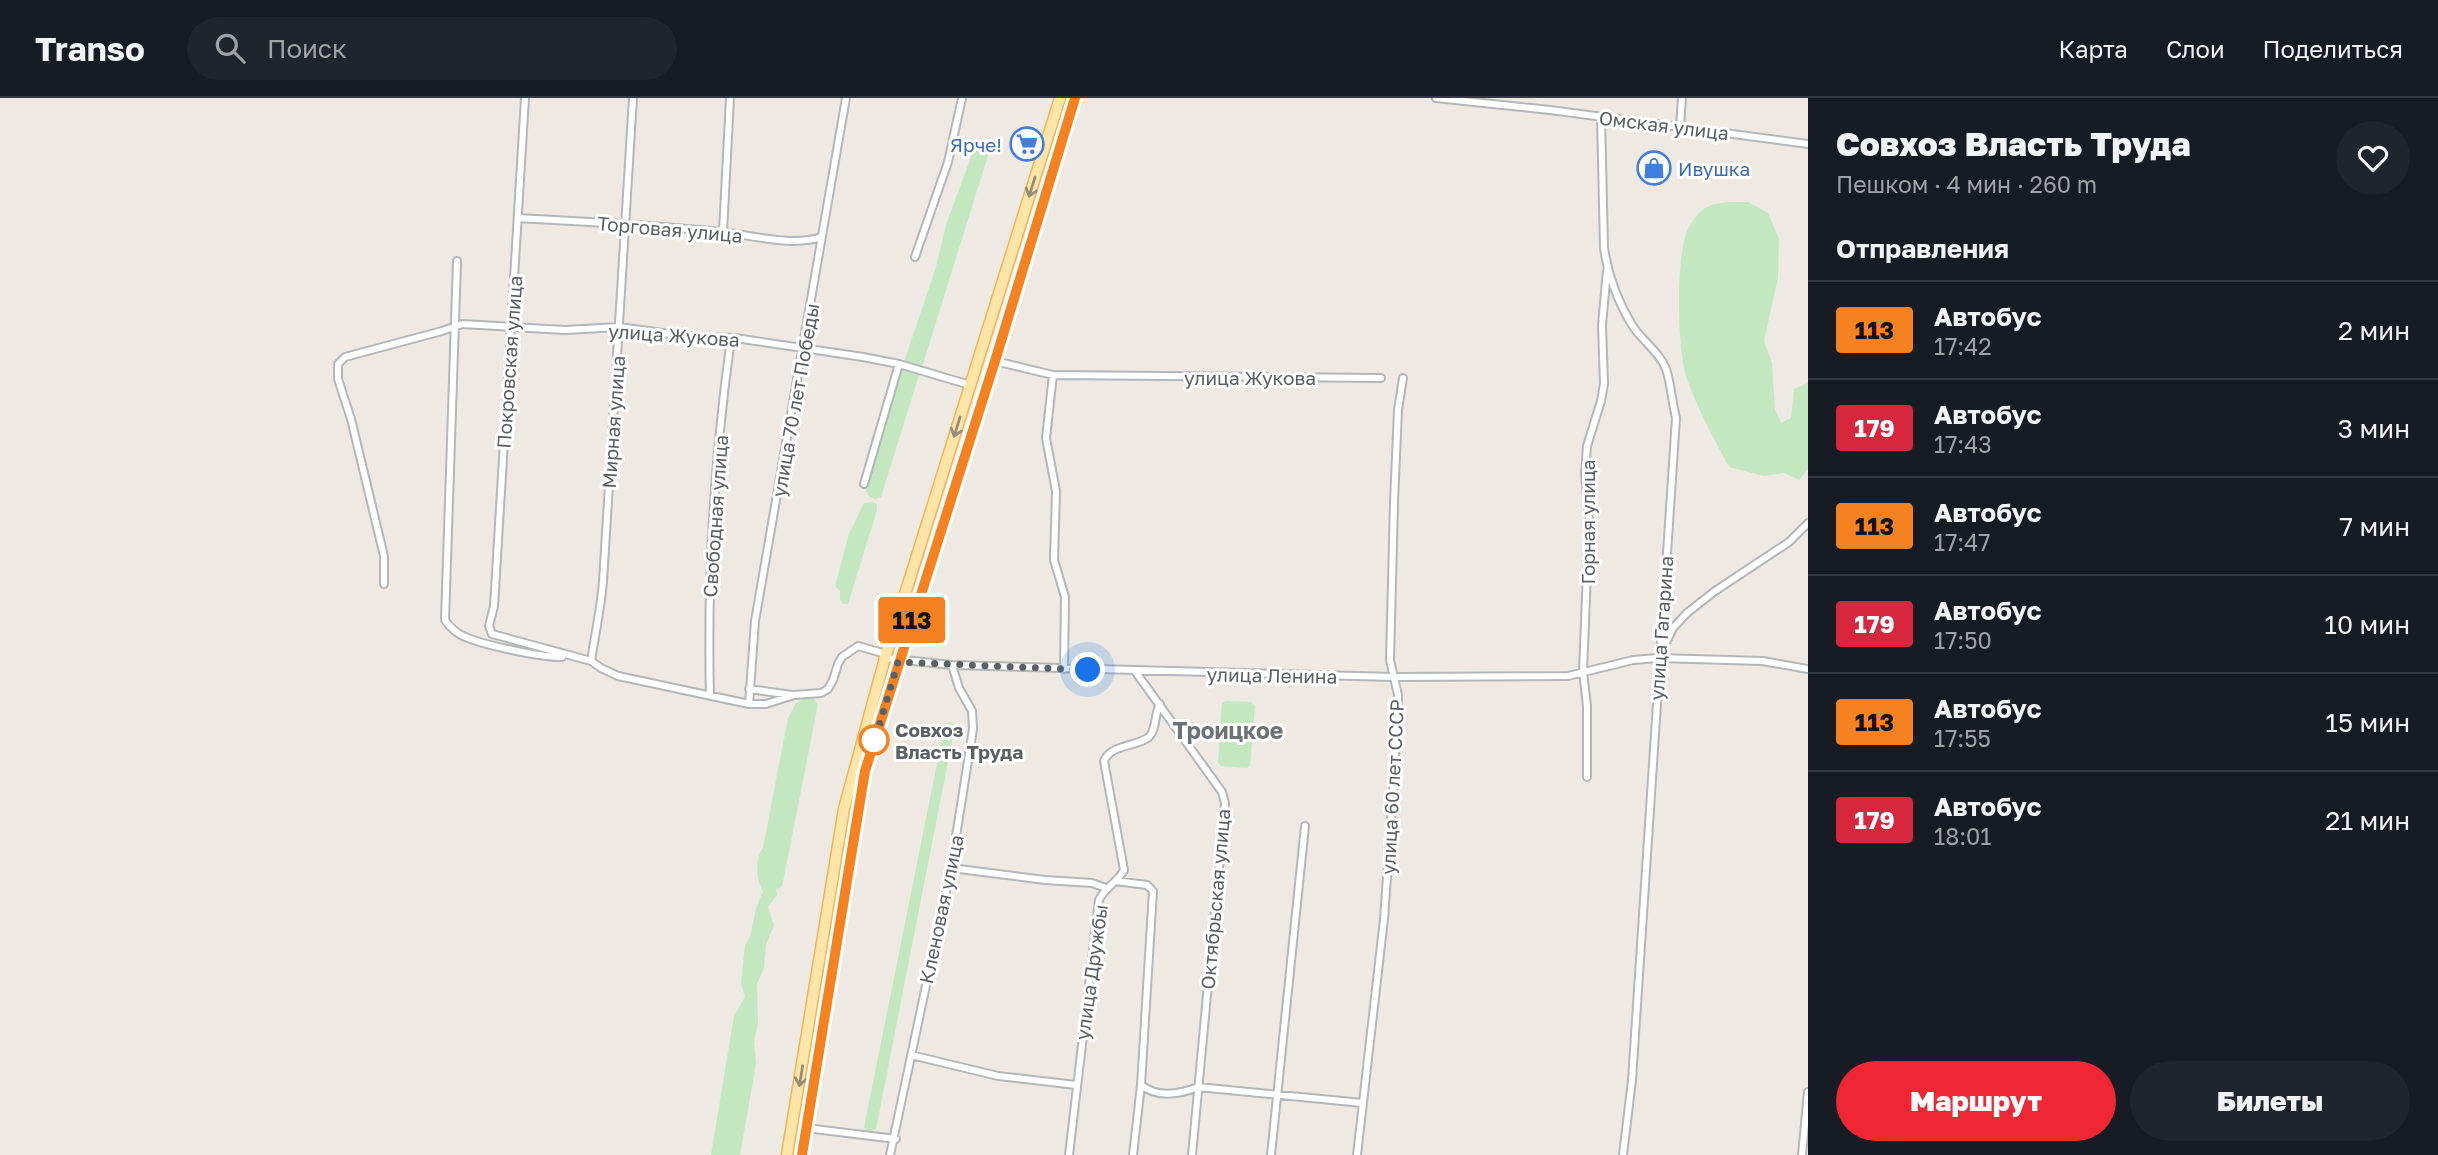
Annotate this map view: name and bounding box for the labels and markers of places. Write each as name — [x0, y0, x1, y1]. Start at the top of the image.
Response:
supermarket icon: Ярче! — [1008, 125, 1046, 163]
place label: Ярче! — [950, 133, 1002, 156]
shop icon: Ивушка — [1635, 149, 1673, 187]
place label: Ивушка — [1678, 157, 1750, 180]
place label: Совхоз Власть Труда — [895, 718, 1023, 763]
marker: Совхоз Власть Труда — [859, 725, 889, 755]

